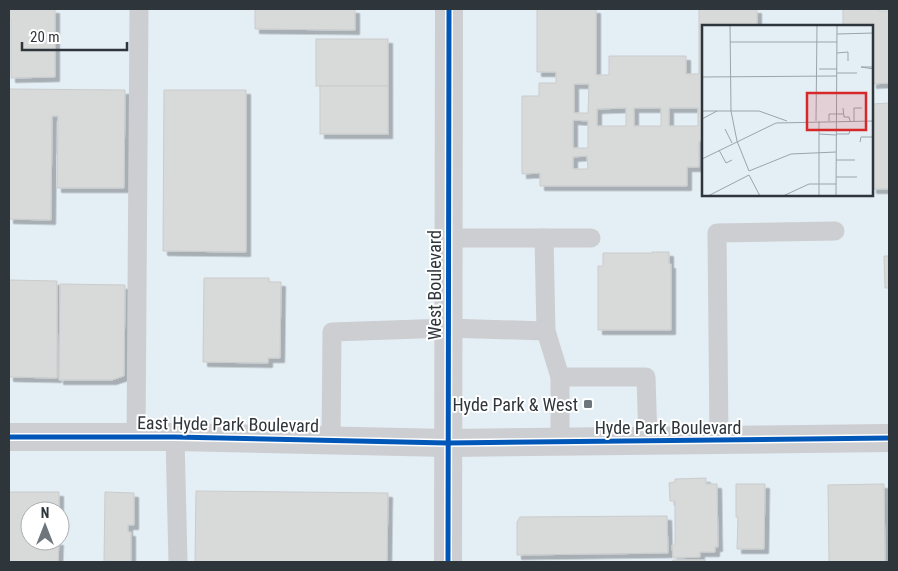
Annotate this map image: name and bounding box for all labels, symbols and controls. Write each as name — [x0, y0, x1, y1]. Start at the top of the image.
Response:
scale bar — [22, 20, 128, 52]
inset map — [702, 25, 873, 196]
text: 20 m — [30, 28, 60, 46]
street label: West Boulevard — [424, 230, 445, 340]
place label: Hyde Park & West — [452, 394, 578, 415]
marker: Hyde Park & West — [582, 398, 594, 410]
street label: East Hyde Park Boulevard — [137, 412, 319, 436]
street label: Hyde Park Boulevard — [595, 417, 741, 438]
north arrow — [20, 501, 70, 551]
text: N — [41, 505, 49, 521]

